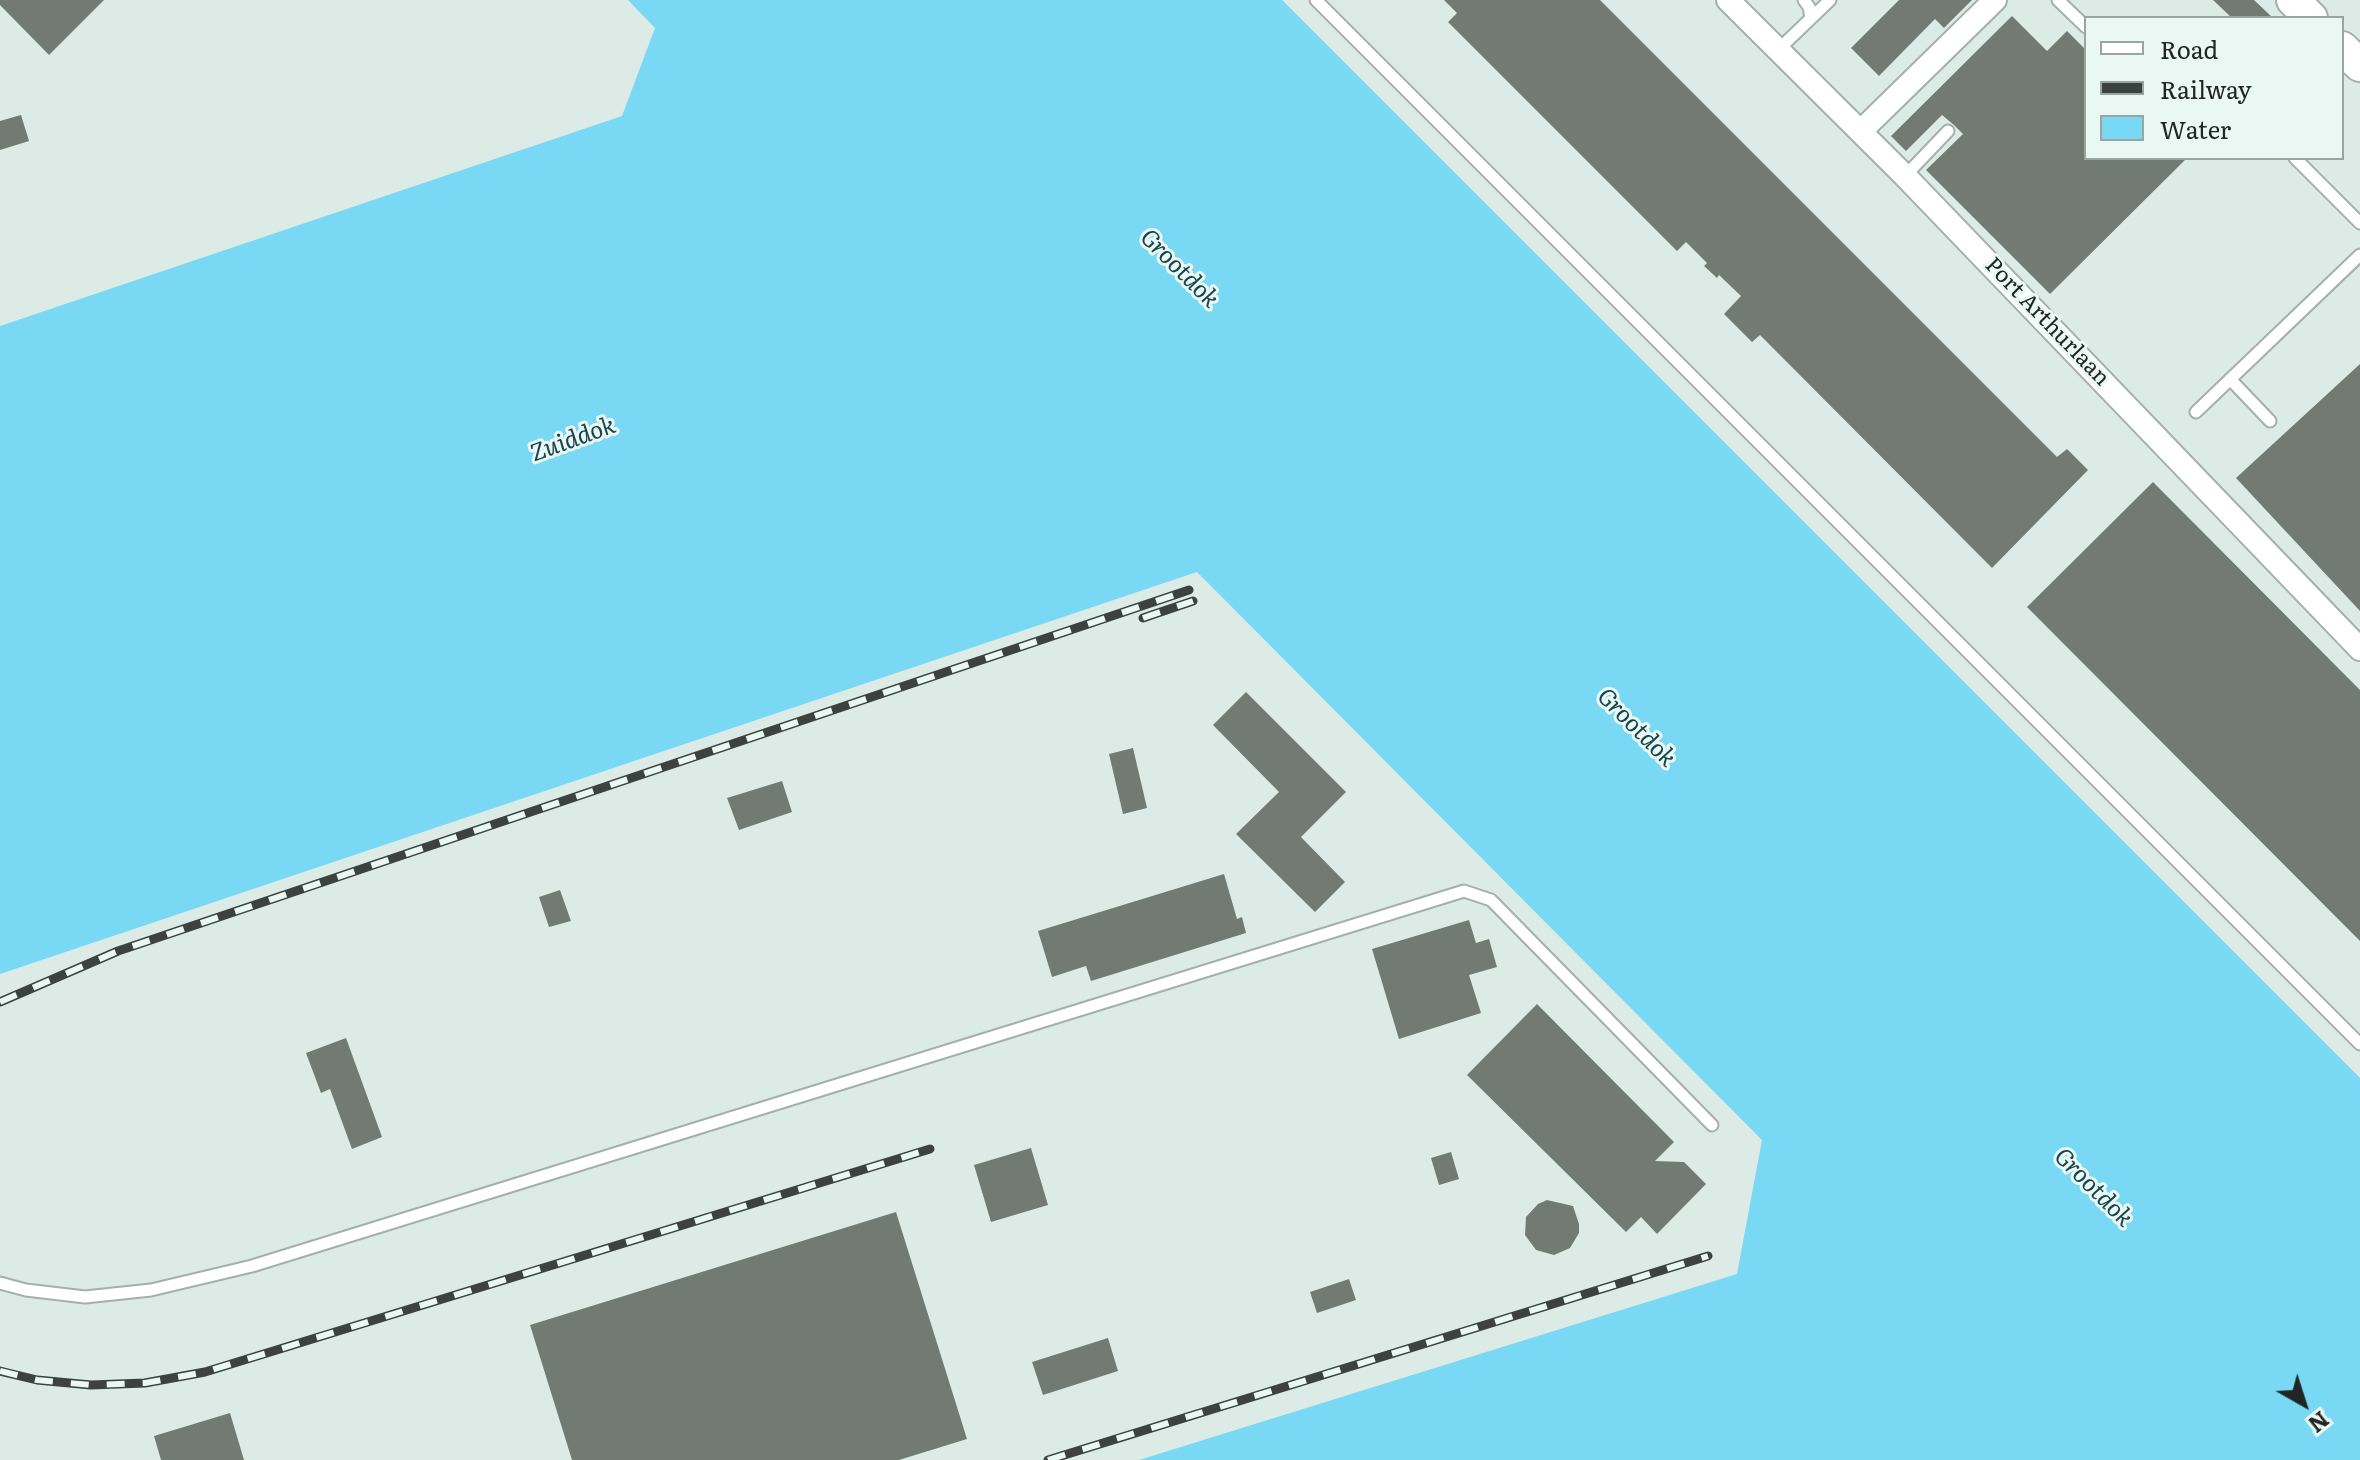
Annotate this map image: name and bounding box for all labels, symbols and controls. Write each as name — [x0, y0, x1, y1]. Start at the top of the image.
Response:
legend — [2084, 16, 2344, 160]
text: Road — [2160, 31, 2218, 66]
text: Railway — [2160, 71, 2252, 106]
text: Water — [2160, 111, 2231, 146]
water label: Grootdok — [1134, 224, 1224, 314]
street label: Port Arthurlaan — [1979, 252, 2115, 392]
water label: Zuiddok — [526, 411, 620, 469]
water label: Grootdok — [1591, 683, 1681, 773]
water label: Grootdok — [2048, 1143, 2138, 1233]
north arrow — [2264, 1364, 2344, 1444]
text: N — [2302, 1404, 2337, 1442]

